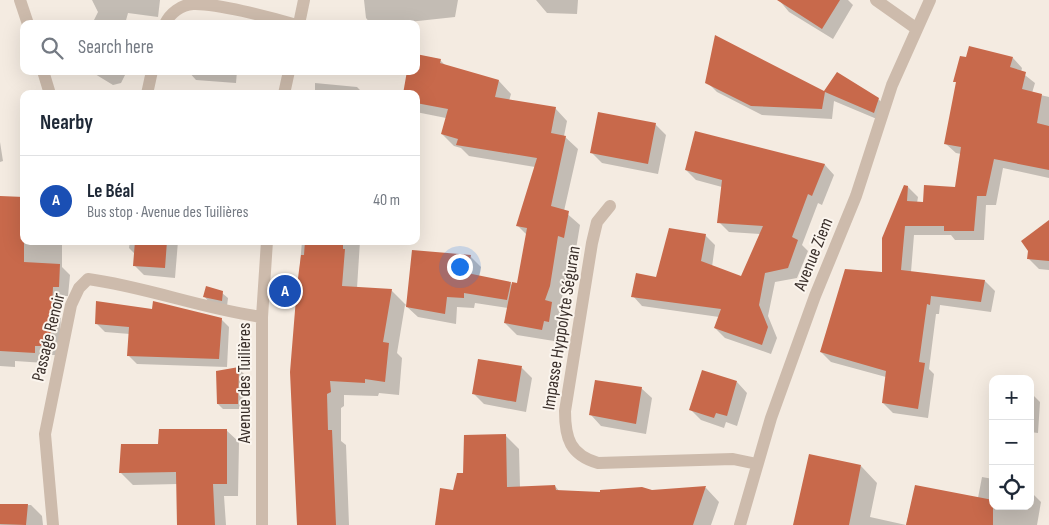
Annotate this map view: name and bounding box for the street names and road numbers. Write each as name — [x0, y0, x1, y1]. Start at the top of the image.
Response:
street label: Avenue Ziem — [789, 215, 838, 295]
street label: Impasse Hyppolyte Séguran — [538, 245, 585, 412]
street label: Passage Renoir — [27, 291, 70, 383]
street label: Avenue des Tuilières — [234, 323, 255, 444]

